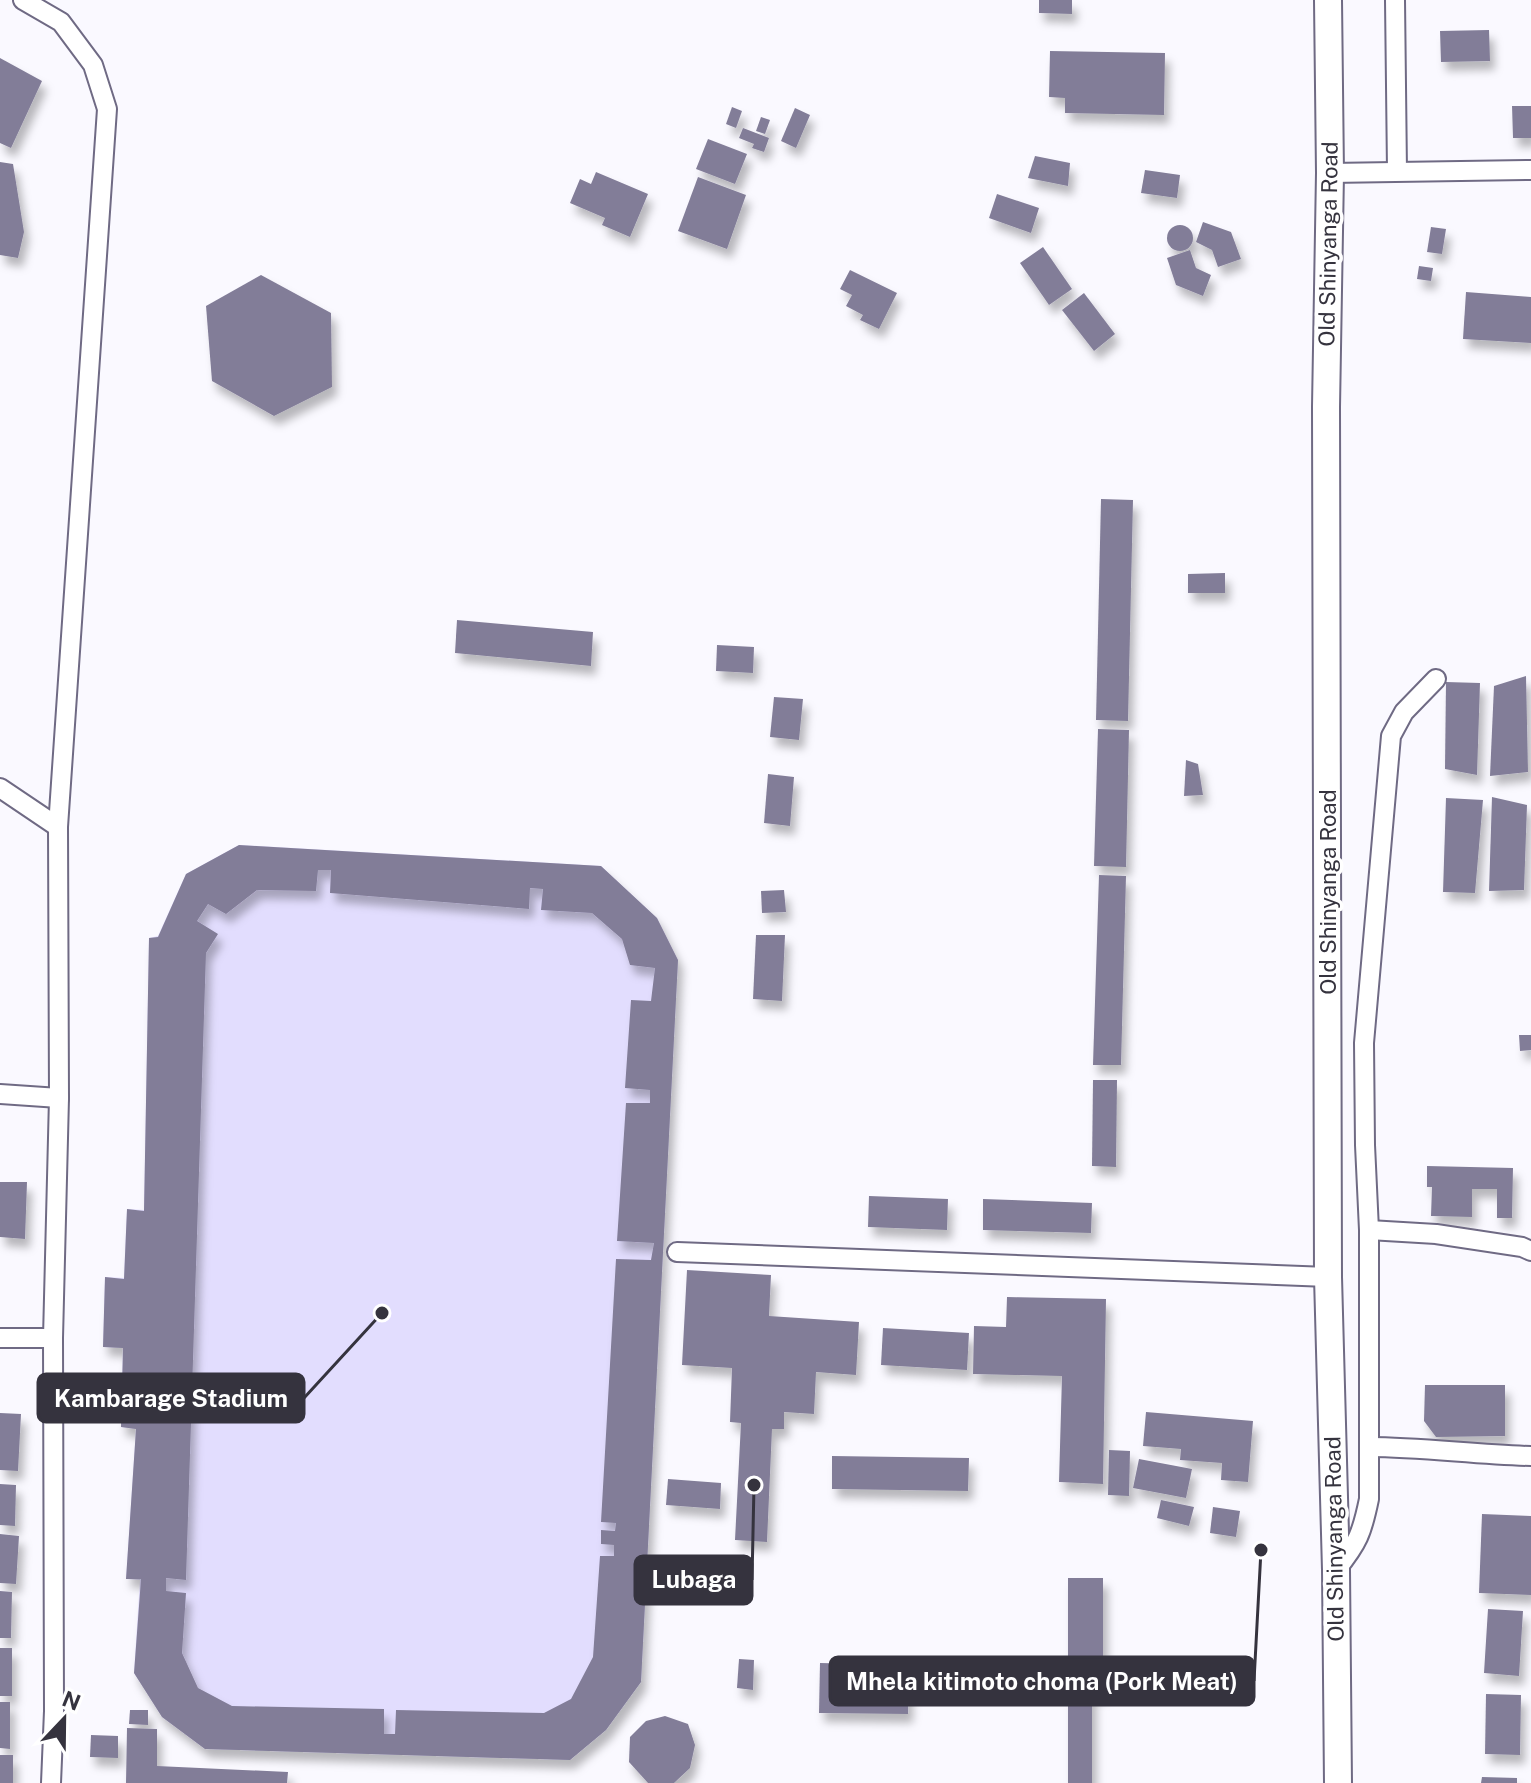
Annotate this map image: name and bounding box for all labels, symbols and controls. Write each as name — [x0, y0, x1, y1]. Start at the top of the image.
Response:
street label: Old Shinyanga Road — [1313, 141, 1343, 347]
street label: Old Shinyanga Road — [1315, 789, 1341, 995]
callout: Kambarage Stadium — [38, 1374, 304, 1422]
text: Kambarage Stadium — [54, 1384, 288, 1412]
street label: Old Shinyanga Road — [1319, 1436, 1349, 1642]
callout: Lubaga — [635, 1556, 752, 1604]
text: Lubaga — [652, 1565, 736, 1593]
callout: Mhela kitimoto choma (Pork Meat) — [830, 1657, 1254, 1705]
text: Mhela kitimoto choma (Pork Meat) — [846, 1667, 1238, 1695]
north arrow — [24, 1679, 104, 1759]
text: N — [59, 1685, 84, 1716]

